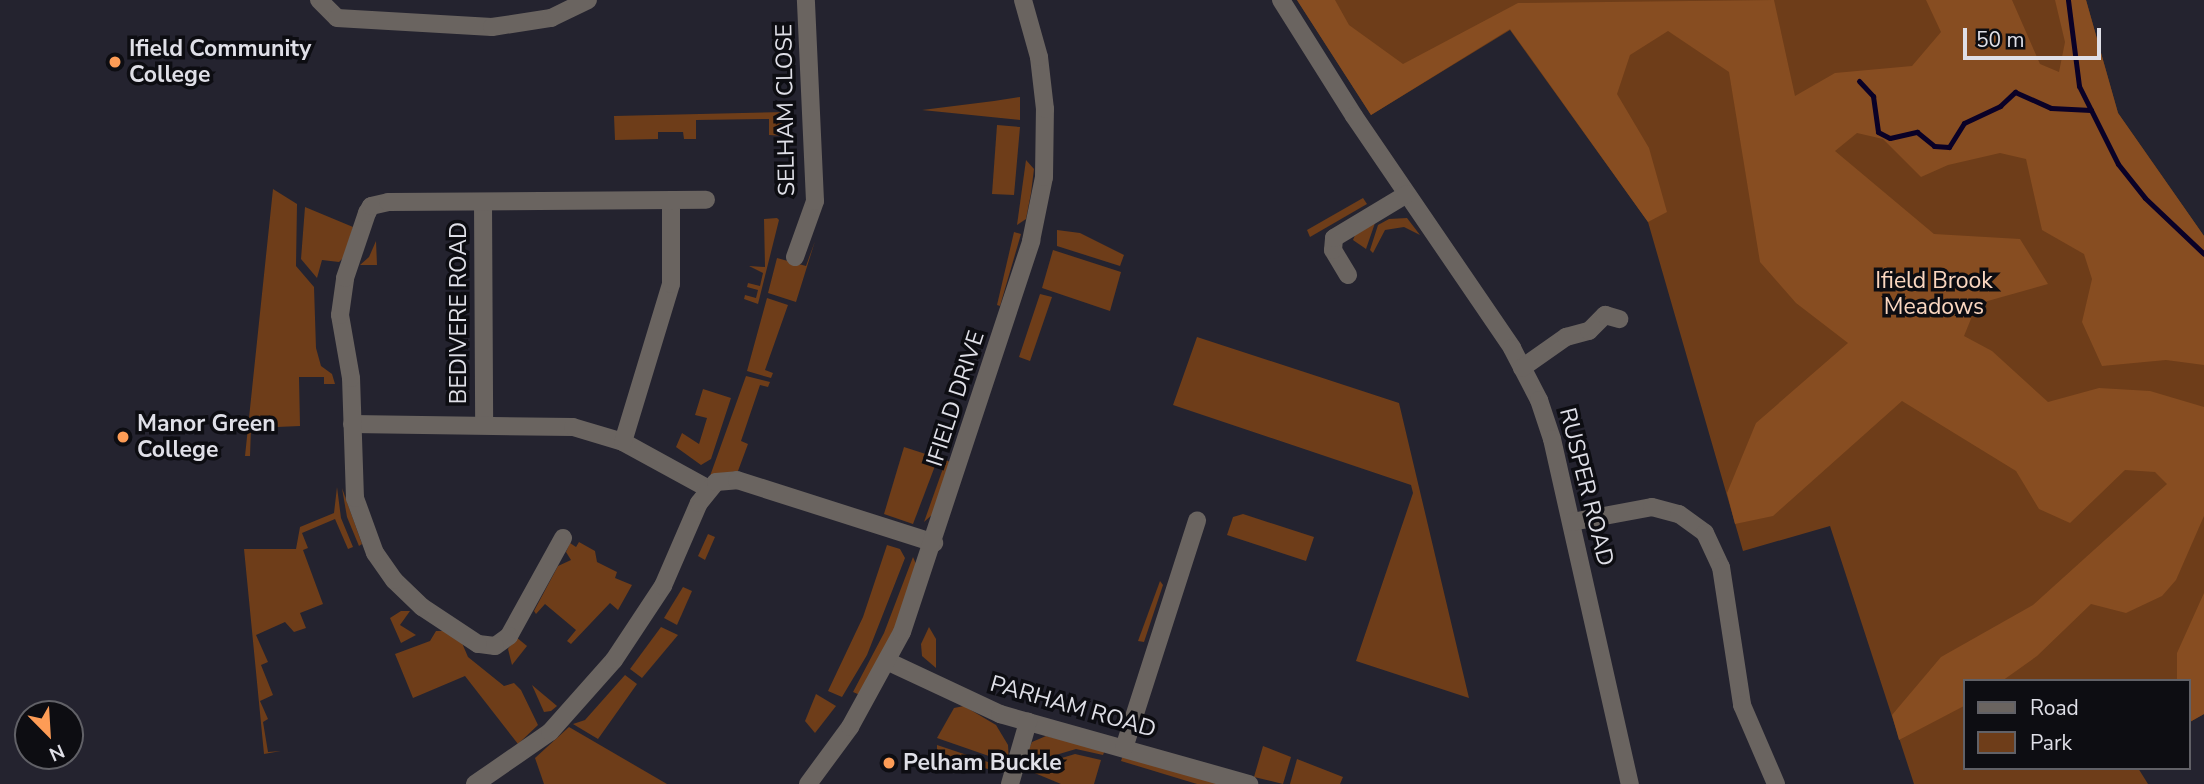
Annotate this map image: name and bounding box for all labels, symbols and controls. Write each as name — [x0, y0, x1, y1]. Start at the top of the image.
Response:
scale bar — [1966, 14, 2104, 58]
street label: SELHAM CLOSE — [771, 24, 801, 196]
text: 50 m — [1976, 26, 2025, 54]
place label: Ifield Community College — [129, 35, 311, 89]
marker: Ifield Community College — [107, 54, 123, 70]
street label: BEDIVERE ROAD — [445, 222, 473, 404]
park label: Ifield Brook Meadows — [1875, 267, 1993, 321]
street label: IFIELD DRIVE — [921, 328, 991, 470]
street label: RUSPER ROAD — [1553, 405, 1619, 569]
place label: Manor Green College — [137, 410, 276, 464]
marker: Manor Green College — [115, 429, 131, 445]
street label: PARHAM ROAD — [987, 670, 1159, 744]
legend — [1962, 679, 2190, 770]
text: Road — [2030, 694, 2079, 722]
north arrow — [14, 700, 84, 770]
text: Park — [2030, 729, 2072, 757]
text: N — [45, 738, 69, 767]
place label: Pelham Buckle — [903, 749, 1062, 777]
marker: Pelham Buckle — [881, 755, 897, 771]

